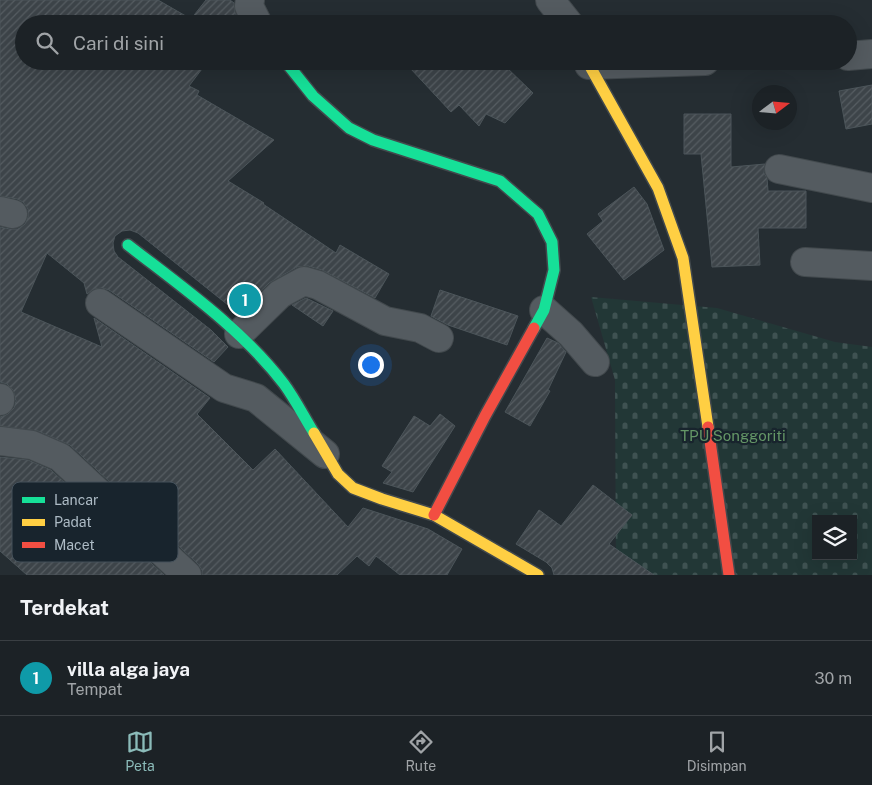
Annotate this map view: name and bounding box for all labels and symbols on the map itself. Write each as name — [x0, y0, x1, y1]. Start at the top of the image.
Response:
north arrow — [752, 85, 797, 130]
pin: 1 — [229, 281, 261, 319]
your location — [358, 352, 384, 378]
park label: TPU Songgoriti — [680, 427, 786, 444]
legend — [12, 482, 178, 562]
text: Lancar — [54, 492, 98, 508]
text: Padat — [54, 514, 92, 530]
text: Macet — [54, 537, 95, 553]

